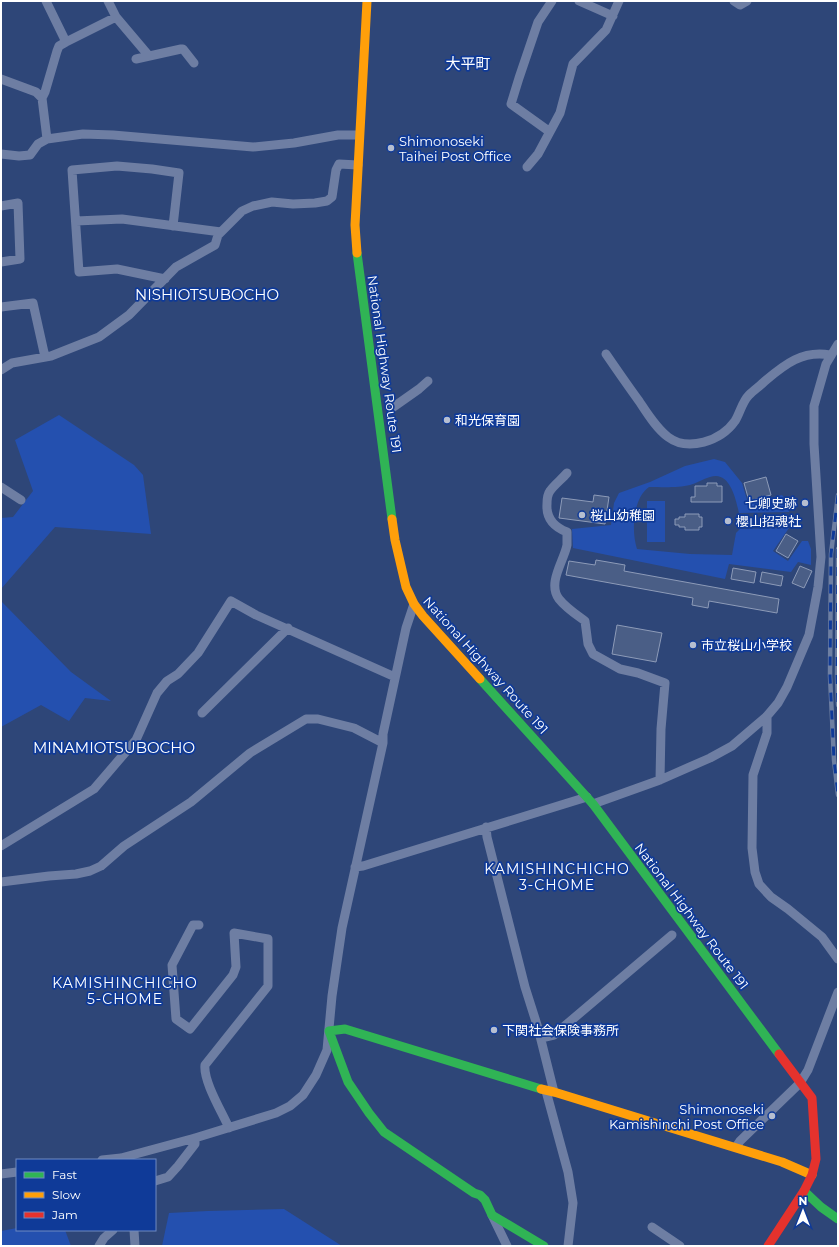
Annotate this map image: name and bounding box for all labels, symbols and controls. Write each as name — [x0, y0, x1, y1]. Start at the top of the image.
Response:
district label: 大平町 — [445, 54, 491, 73]
place label: Shimonoseki Taihei Post Office — [399, 133, 512, 164]
marker: Shimonoseki Taihei Post Office — [386, 143, 396, 153]
street label: National Highway Route 191 — [365, 274, 405, 454]
district label: NISHIOTSUBOCHO — [135, 285, 279, 304]
place label: 和光保育園 — [455, 412, 520, 428]
marker: 和光保育園 — [442, 415, 452, 425]
place label: 七卿史跡 — [745, 495, 797, 511]
marker: 七卿史跡 — [800, 498, 810, 508]
place label: 桜山幼稚園 — [590, 507, 655, 523]
marker: 桜山幼稚園 — [577, 510, 587, 520]
place label: 櫻山招魂社 — [736, 513, 801, 529]
marker: 櫻山招魂社 — [723, 516, 733, 526]
street label: National Highway Route 191 — [420, 593, 552, 737]
place label: 市立桜山小学校 — [701, 637, 792, 653]
marker: 市立桜山小学校 — [688, 640, 698, 650]
district label: MINAMIOTSUBOCHO — [33, 738, 195, 757]
street label: National Highway Route 191 — [632, 840, 752, 992]
district label: KAMISHINCHICHO 3-CHOME — [484, 860, 630, 894]
district label: KAMISHINCHICHO 5-CHOME — [52, 974, 198, 1008]
place label: 下関社会保険事務所 — [502, 1022, 619, 1038]
marker: 下関社会保険事務所 — [489, 1025, 499, 1035]
place label: Shimonoseki Kamishinchi Post Office — [609, 1101, 764, 1132]
marker: Shimonoseki Kamishinchi Post Office — [767, 1111, 777, 1121]
legend — [16, 1159, 156, 1231]
text: Fast — [52, 1167, 77, 1182]
text: Slow — [52, 1187, 81, 1202]
north arrow — [783, 1191, 823, 1231]
text: N — [799, 1194, 807, 1208]
text: Jam — [51, 1207, 78, 1222]

